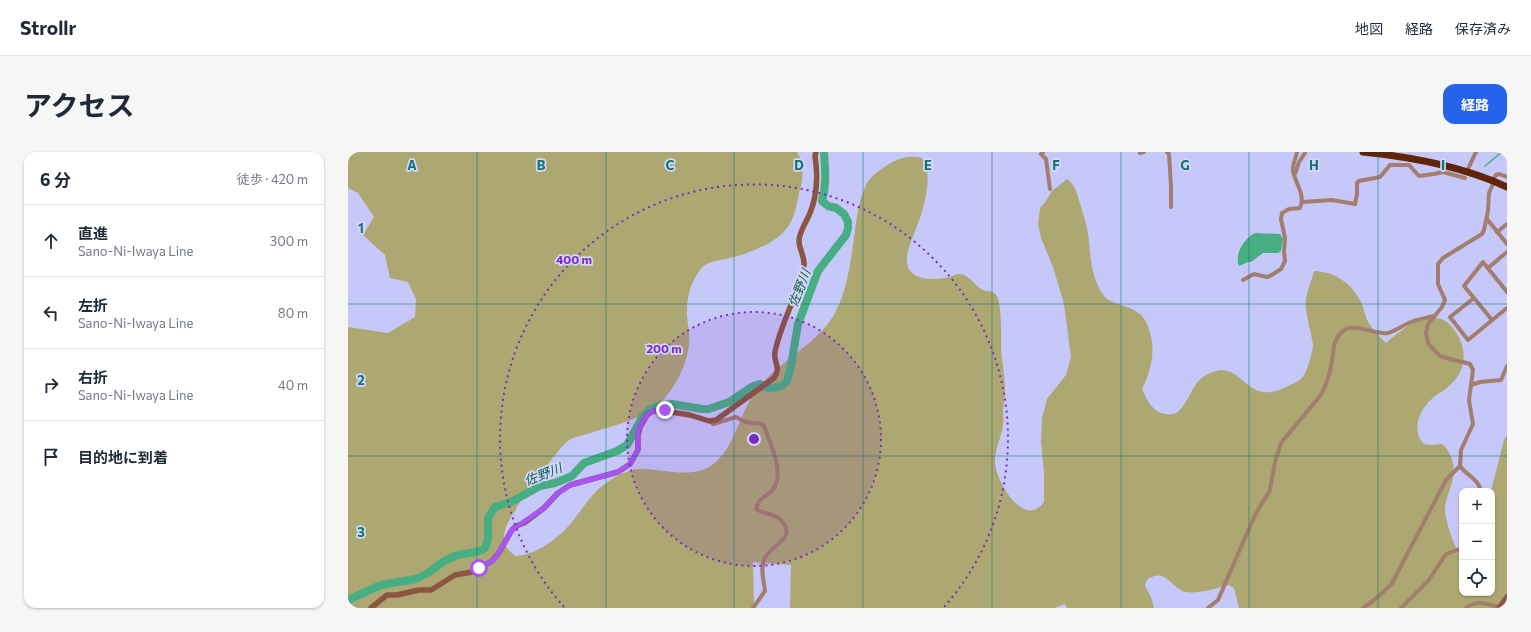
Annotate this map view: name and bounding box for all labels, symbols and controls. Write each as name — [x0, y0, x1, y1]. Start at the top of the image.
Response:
text: Strollr — [20, 16, 76, 39]
text: 地図 — [1355, 20, 1383, 37]
text: 経路 — [1405, 20, 1433, 37]
text: 保存済み — [1455, 20, 1511, 37]
button: 経路 — [1443, 84, 1507, 124]
text: アクセス — [24, 88, 135, 122]
text: A — [407, 157, 417, 173]
text: B — [537, 157, 546, 173]
text: C — [666, 157, 675, 173]
text: D — [794, 157, 804, 173]
text: E — [924, 157, 932, 173]
text: F — [1052, 157, 1060, 173]
text: G — [1180, 157, 1190, 173]
text: H — [1309, 157, 1319, 173]
text: I — [1441, 157, 1445, 173]
text: 6 分 — [40, 169, 71, 190]
text: 徒歩 · 420 m — [237, 171, 308, 187]
text: 1 — [358, 220, 364, 236]
text: 直進 — [78, 224, 108, 242]
icon: ahead — [40, 230, 62, 252]
text: 300 m — [270, 233, 308, 249]
text: Sano-Ni-Iwaya Line — [78, 243, 193, 259]
text: 400 m — [556, 252, 592, 266]
water label: 佐野川 — [784, 265, 814, 309]
text: 左折 — [78, 296, 108, 314]
icon: left — [40, 302, 62, 324]
text: 80 m — [278, 305, 308, 321]
text: Sano-Ni-Iwaya Line — [78, 315, 193, 331]
text: 200 m — [646, 341, 682, 355]
text: 右折 — [78, 368, 108, 386]
text: 2 — [357, 372, 365, 388]
icon: right — [40, 374, 62, 396]
text: 40 m — [278, 377, 308, 393]
text: Sano-Ni-Iwaya Line — [78, 387, 193, 403]
route end — [656, 401, 674, 419]
centre of rings — [747, 432, 761, 446]
icon: arrive — [40, 446, 62, 468]
text: 目的地に到着 — [78, 448, 168, 466]
water label: 佐野川 — [522, 459, 566, 488]
map controls — [1459, 488, 1495, 596]
button: + — [1459, 488, 1495, 524]
text: 3 — [357, 524, 365, 540]
button: − — [1459, 524, 1495, 560]
route start — [470, 559, 488, 577]
button: locate — [1459, 560, 1495, 596]

